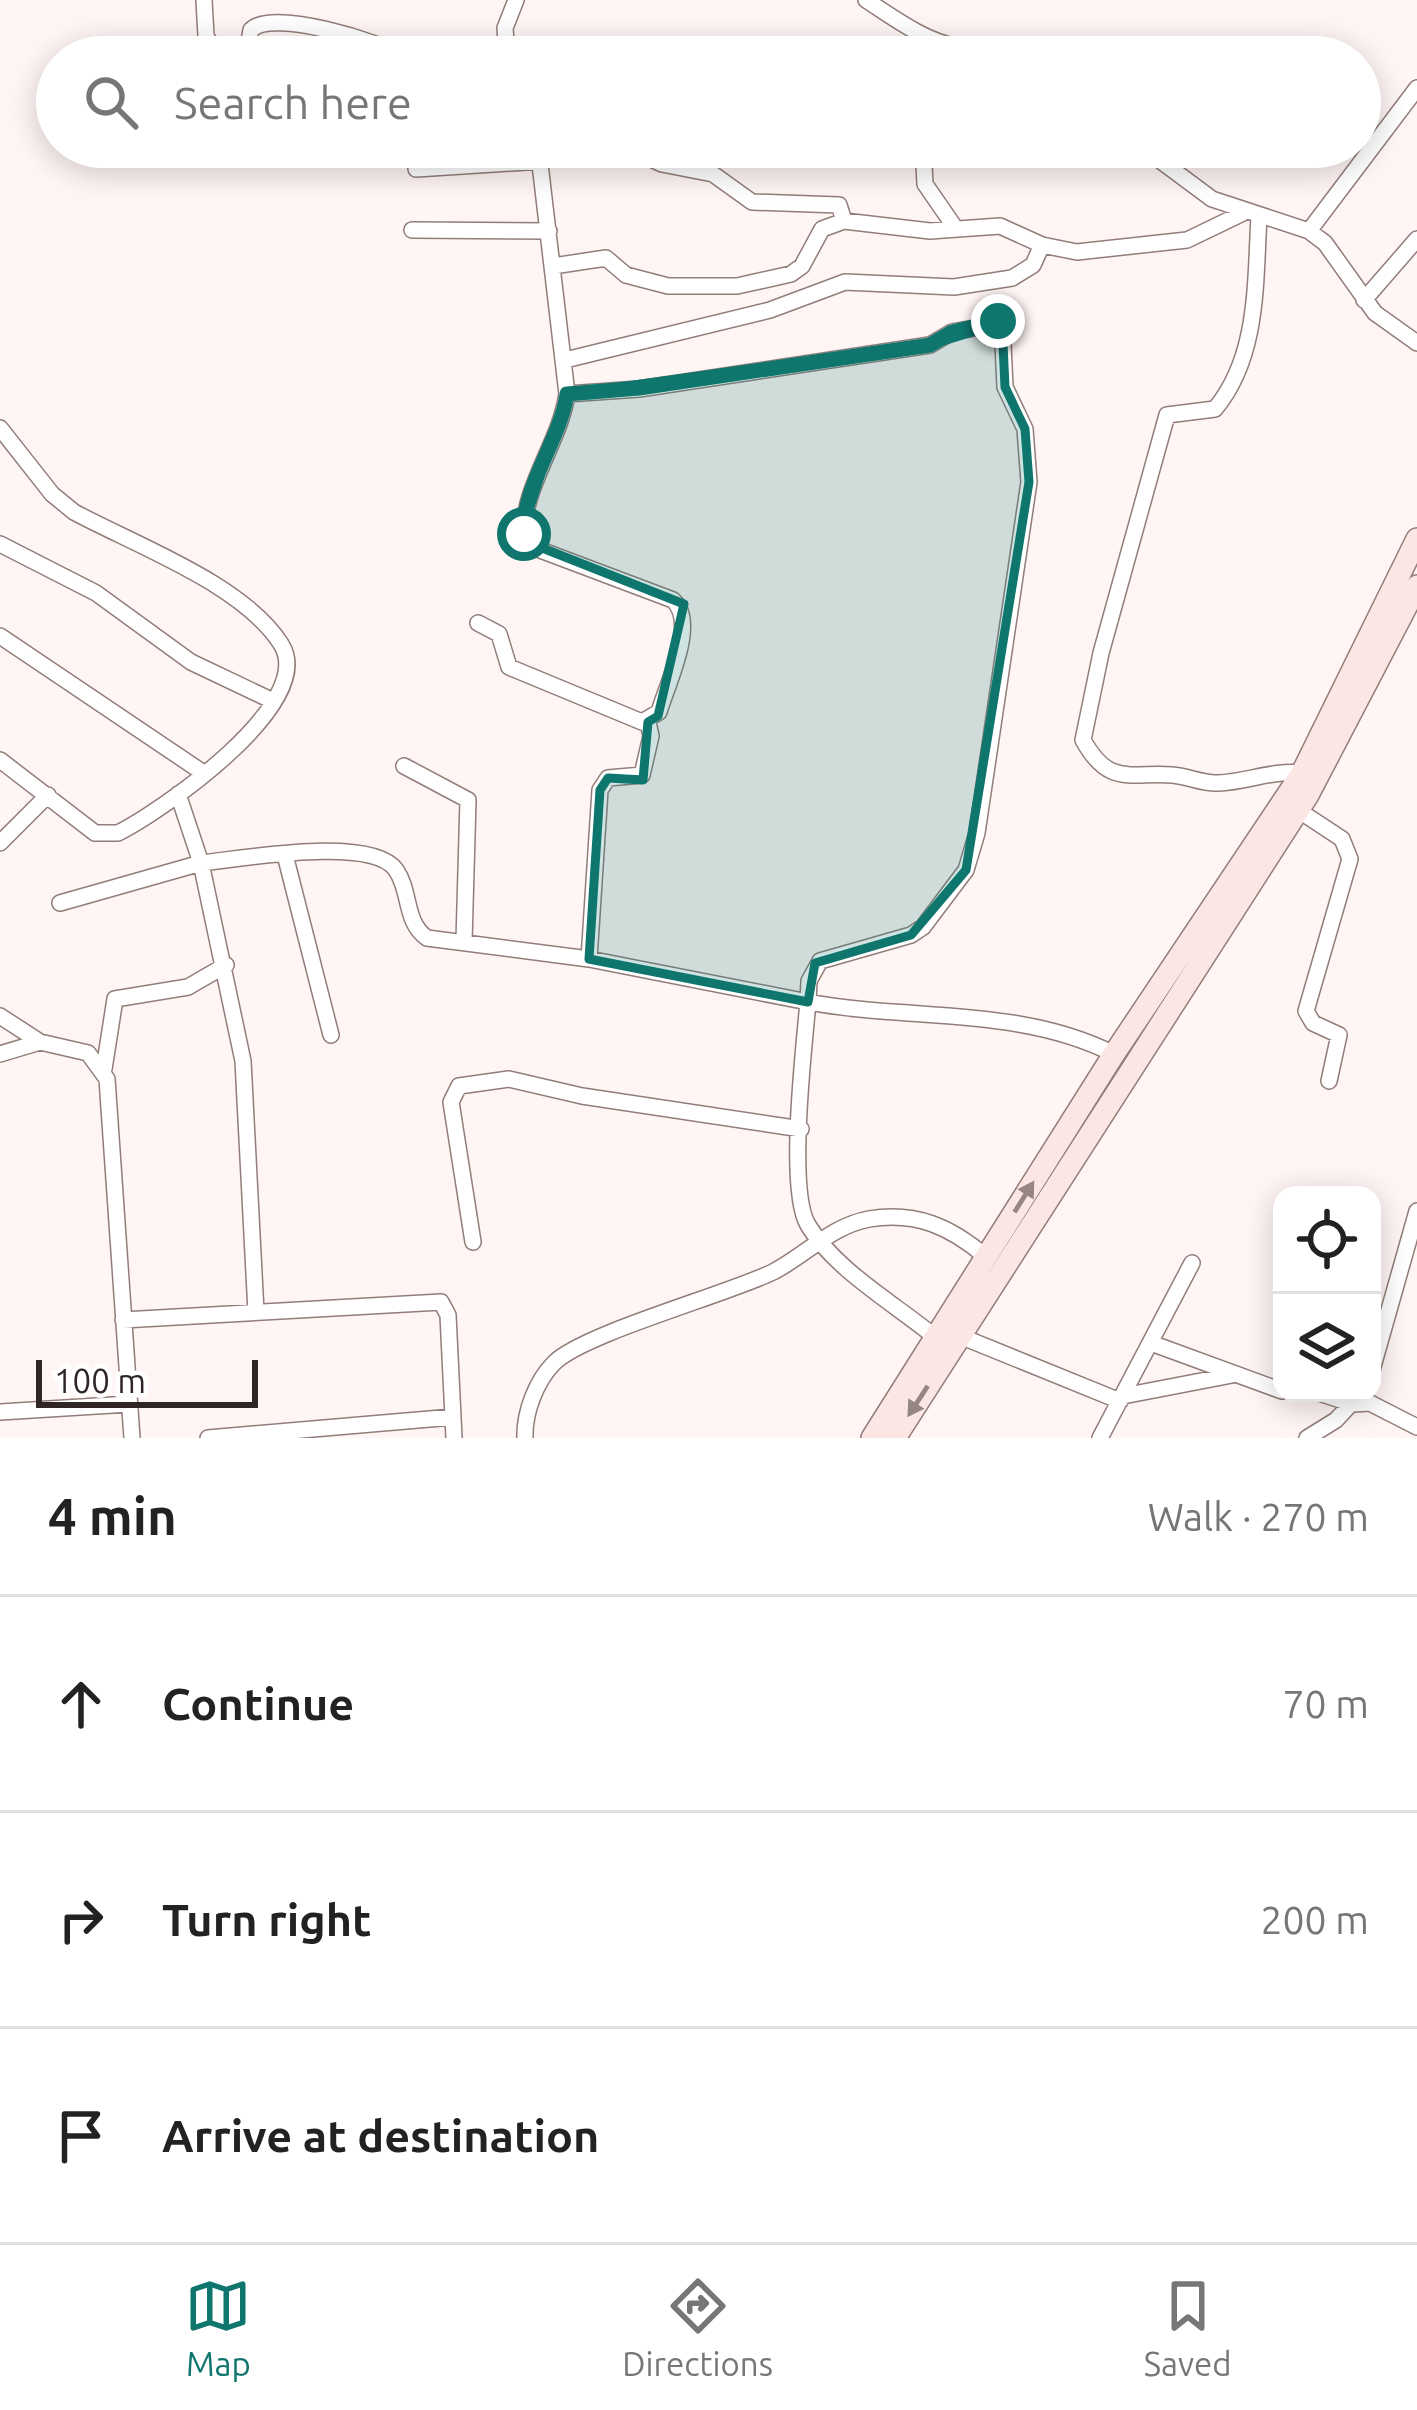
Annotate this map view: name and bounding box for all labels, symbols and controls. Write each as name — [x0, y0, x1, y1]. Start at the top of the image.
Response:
search box — [36, 36, 1381, 168]
icon: search — [78, 69, 144, 135]
text: Search here — [174, 77, 412, 128]
route end — [971, 294, 1025, 348]
route start — [497, 507, 551, 561]
one-way arrow — [1012, 1180, 1034, 1213]
map controls — [1273, 1186, 1381, 1402]
button: locate — [1273, 1186, 1381, 1294]
button: layers — [1273, 1294, 1381, 1402]
scale bar — [36, 1354, 258, 1407]
text: 100 m — [54, 1362, 146, 1399]
one-way arrow — [908, 1385, 930, 1418]
text: 4 min — [48, 1487, 177, 1545]
text: Walk · 270 m — [1148, 1495, 1369, 1538]
icon: ahead — [48, 1671, 114, 1737]
text: Continue — [162, 1678, 354, 1729]
text: 70 m — [1282, 1682, 1369, 1725]
icon: right — [48, 1887, 114, 1953]
text: Turn right — [162, 1894, 371, 1945]
text: 200 m — [1260, 1898, 1369, 1941]
icon: arrive — [48, 2103, 114, 2169]
text: Arrive at destination — [162, 2110, 599, 2161]
tab: Map — [185, 2273, 251, 2382]
tab: Directions — [622, 2273, 773, 2382]
tab: Saved — [1144, 2273, 1232, 2382]

